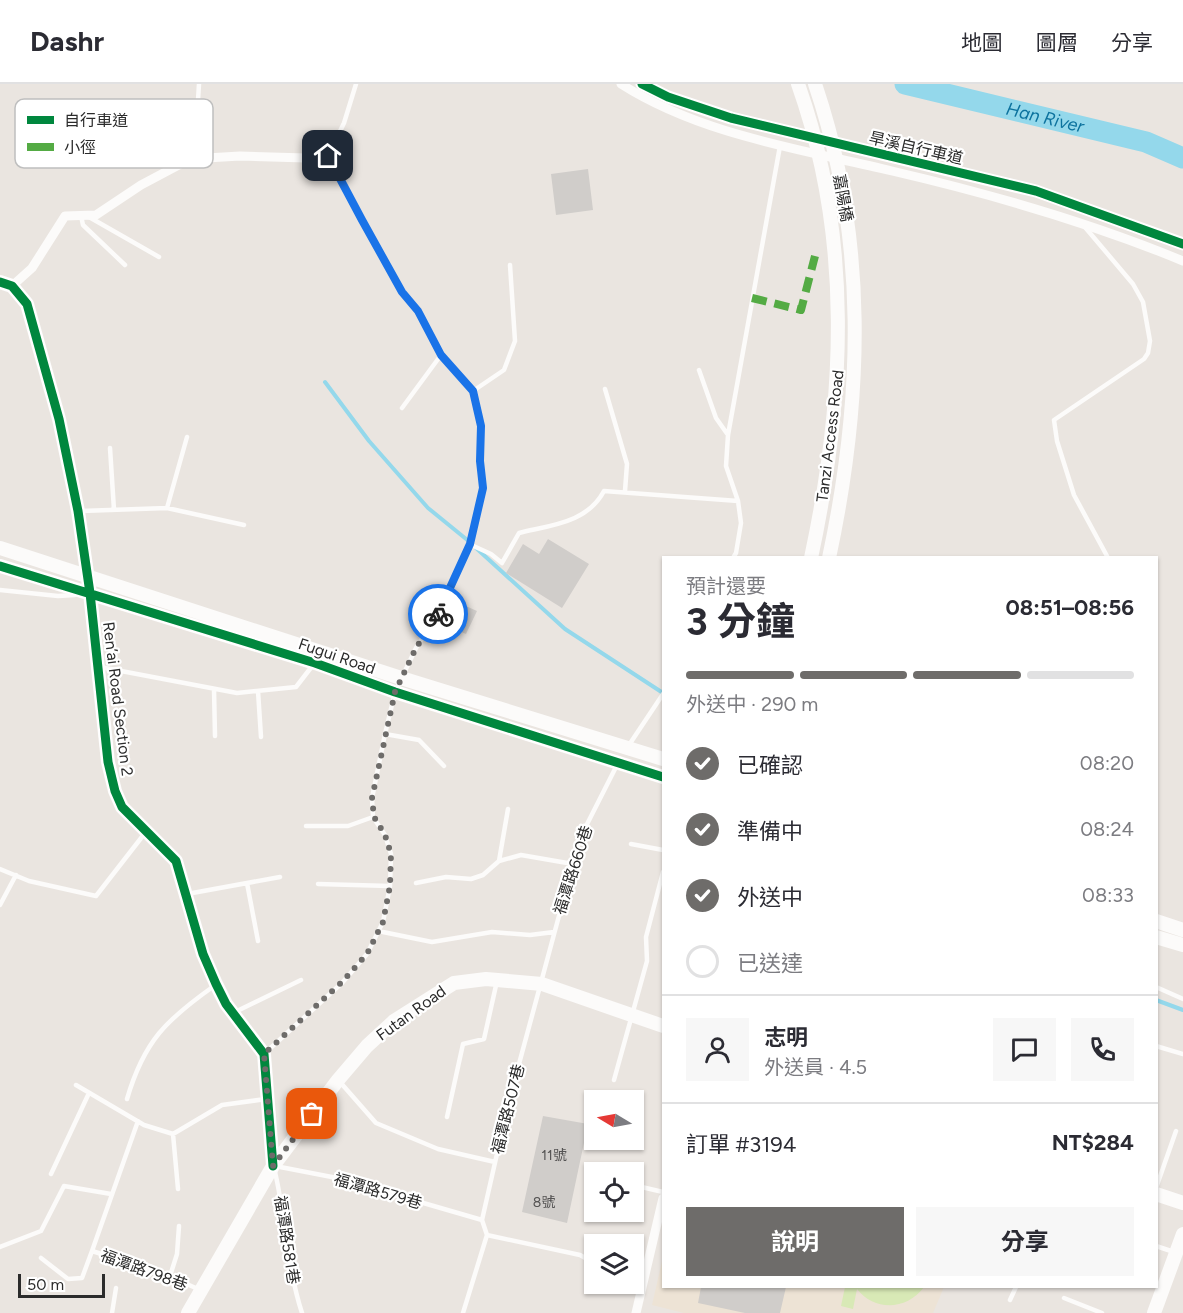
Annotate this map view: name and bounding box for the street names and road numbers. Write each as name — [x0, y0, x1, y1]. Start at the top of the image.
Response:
street label: 旱溪自行車道 — [867, 128, 965, 168]
street label: 嘉陽橋 — [829, 173, 857, 223]
street label: Tanzi Access Road — [812, 369, 848, 503]
street label: Ren’ai Road Section 2 — [99, 621, 137, 777]
street label: Fugui Road — [296, 634, 378, 678]
street label: 福潭路660巷 — [550, 823, 596, 917]
street label: Futan Road — [373, 981, 449, 1045]
street label: 福潭路507巷 — [488, 1062, 528, 1156]
street label: 福潭路579巷 — [332, 1169, 424, 1213]
street label: 福潭路581巷 — [271, 1194, 303, 1286]
street label: 福潭路798巷 — [98, 1245, 190, 1295]

